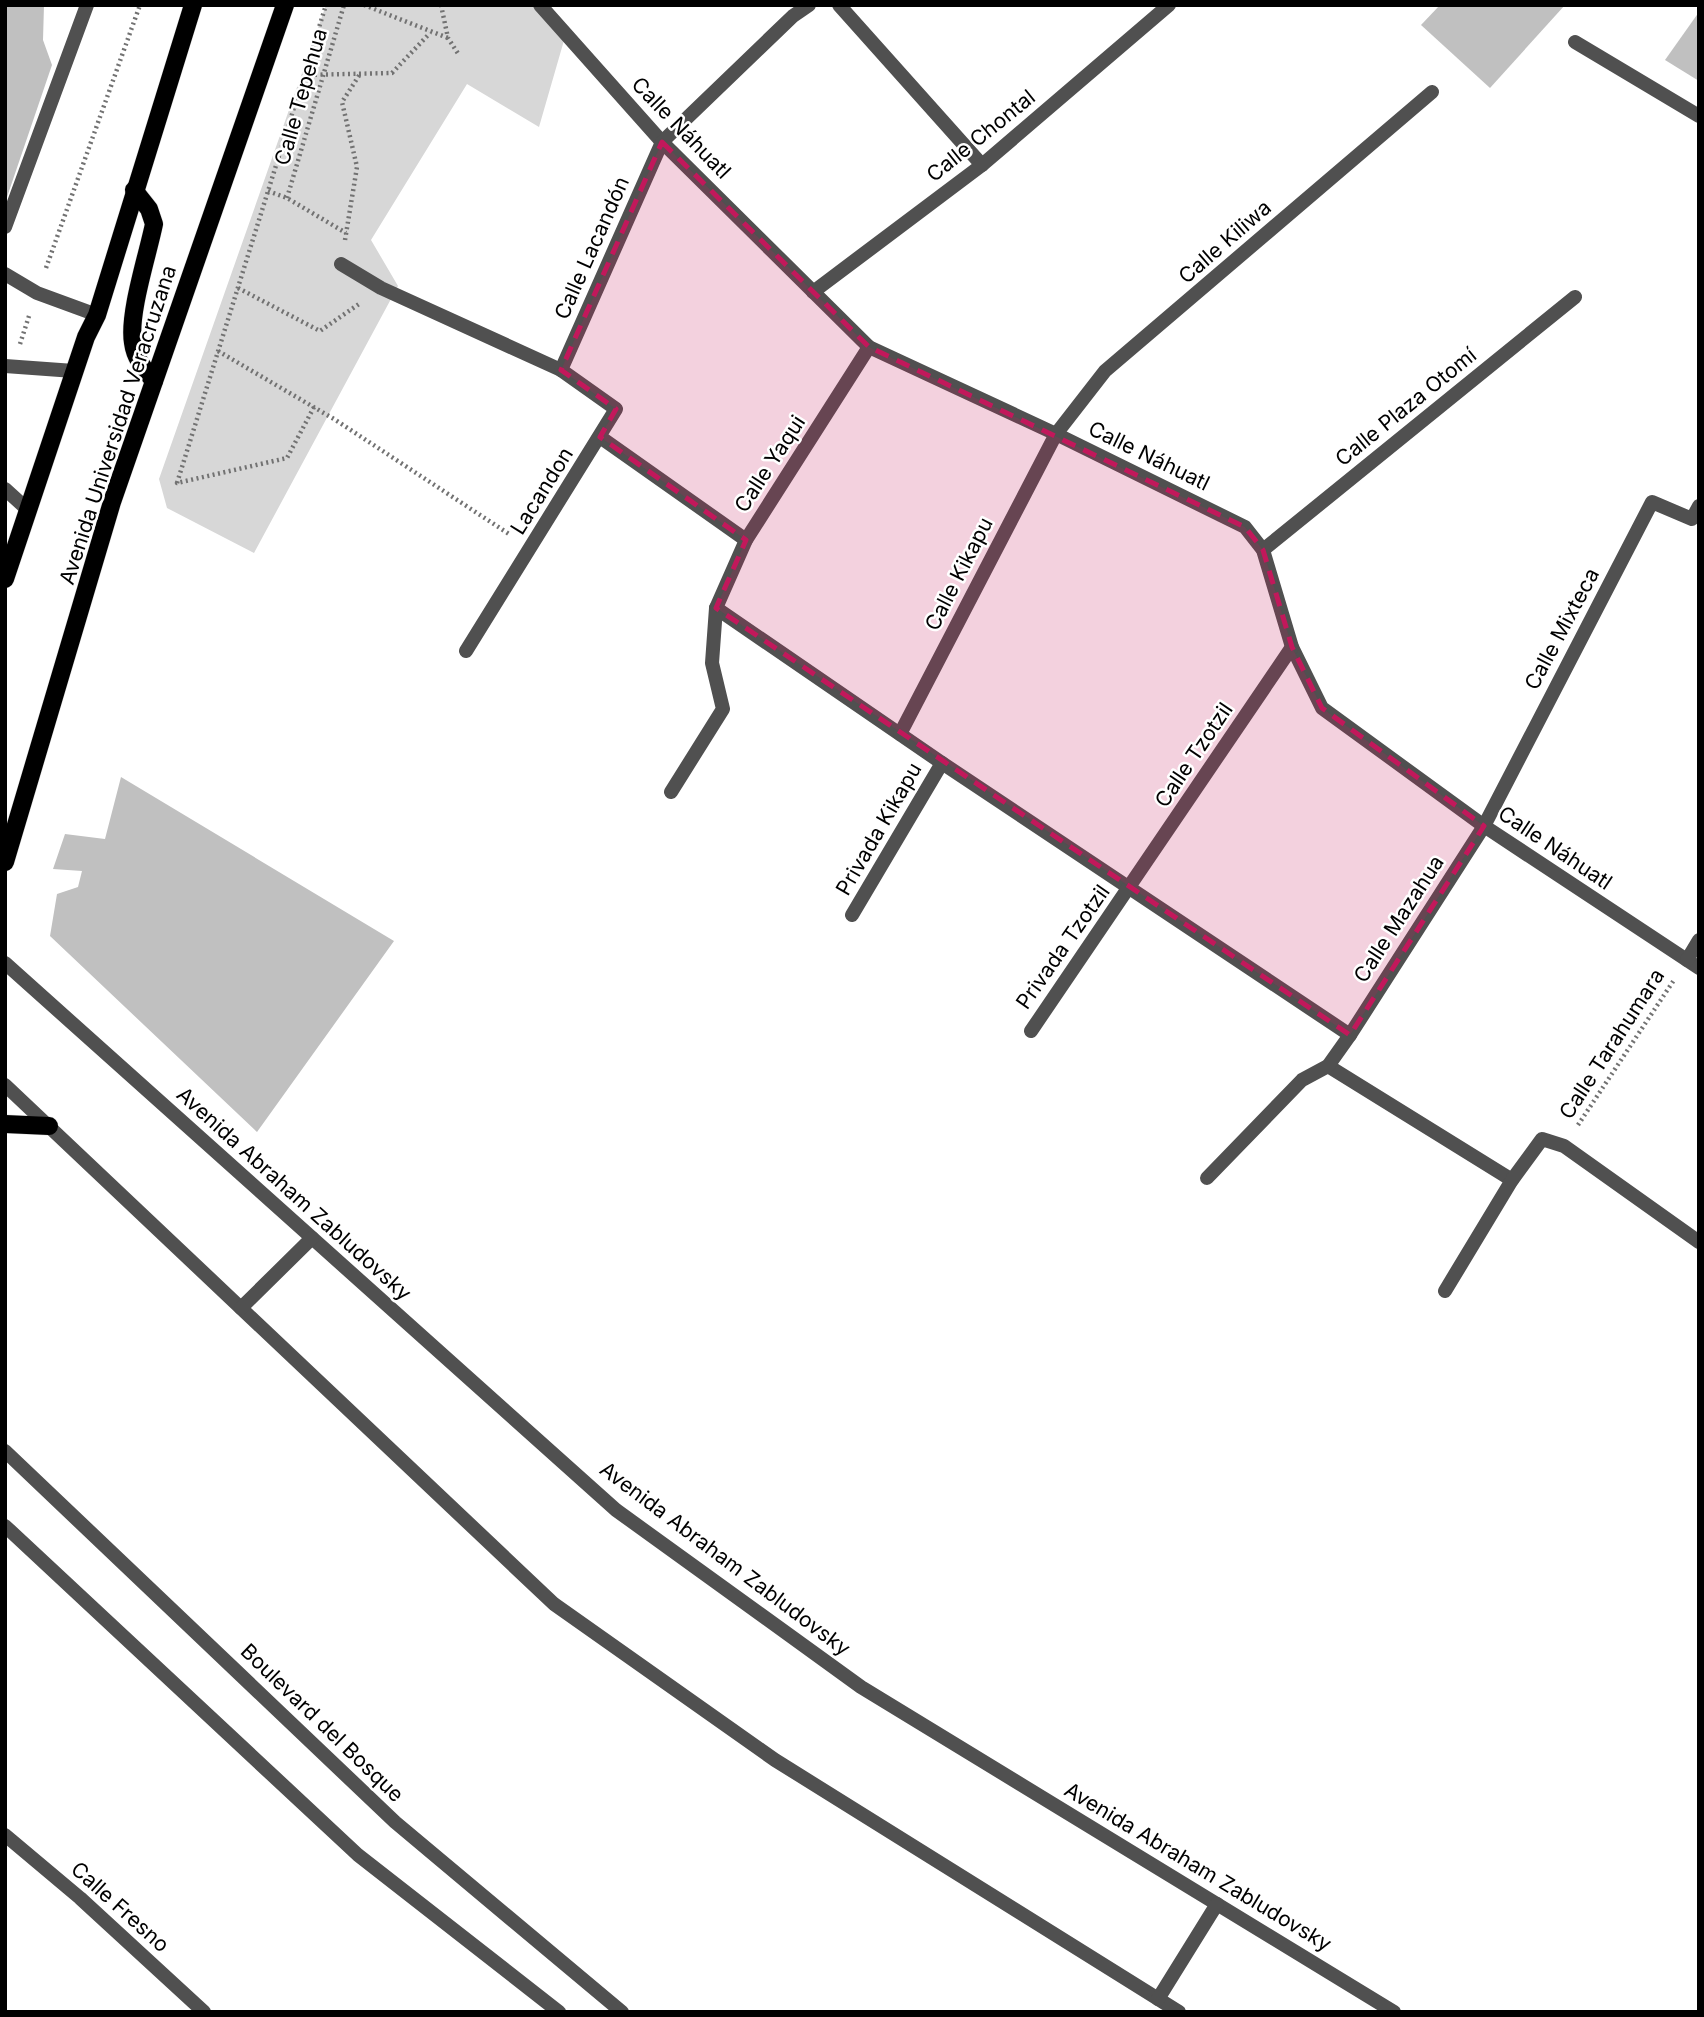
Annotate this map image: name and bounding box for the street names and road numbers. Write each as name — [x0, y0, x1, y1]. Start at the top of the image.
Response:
street label: Calle Tepehua — [269, 25, 332, 168]
street label: Calle Náhuatl — [627, 72, 736, 184]
street label: Calle Chontal — [922, 84, 1040, 187]
street label: Calle Lacandón — [549, 173, 634, 323]
street label: Calle Kiliwa — [1173, 195, 1276, 288]
street label: Avenida Universidad Veracruzana — [54, 262, 181, 588]
street label: Calle Plaza Otomí — [1330, 342, 1482, 471]
street label: Calle Yaqui — [729, 411, 810, 517]
street label: Calle Náhuatl — [1085, 415, 1214, 496]
street label: Lacandon — [505, 443, 578, 539]
street label: Calle Kikapu — [919, 513, 998, 635]
street label: Calle Mixteca — [1519, 564, 1604, 694]
street label: Calle Tzotzil — [1150, 698, 1238, 812]
street label: Privada Kikapu — [831, 758, 927, 899]
street label: Calle Náhuatl — [1494, 800, 1617, 895]
street label: Calle Mazahua — [1348, 851, 1449, 987]
street label: Privada Tzotzil — [1011, 880, 1115, 1014]
street label: Calle Tarahumara — [1554, 964, 1669, 1123]
street label: Avenida Abraham Zabludovsky — [172, 1082, 417, 1306]
street label: Avenida Abraham Zabludovsky — [595, 1456, 856, 1661]
street label: Boulevard del Bosque — [236, 1638, 409, 1807]
street label: Avenida Abraham Zabludovsky — [1060, 1777, 1336, 1956]
street label: Calle Fresno — [66, 1856, 174, 1957]

